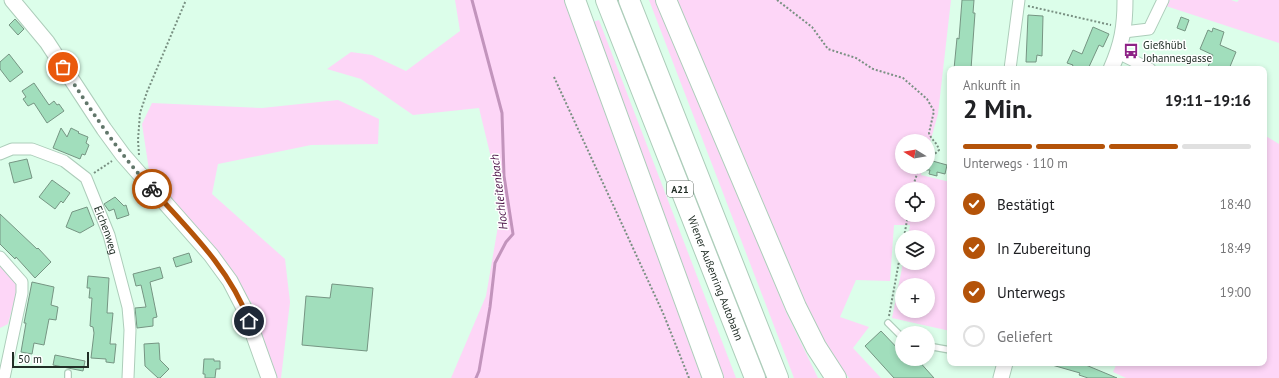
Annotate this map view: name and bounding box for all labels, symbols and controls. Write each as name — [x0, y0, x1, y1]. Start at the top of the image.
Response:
place label: Gießhübl Johannesgasse — [1142, 38, 1212, 65]
bus stop icon: Gießhübl Johannesgasse — [1122, 42, 1140, 60]
pin — [46, 50, 80, 84]
icon: bag — [52, 56, 74, 78]
text: Ankunft in — [963, 77, 1020, 94]
text: 19:11–19:16 — [1165, 91, 1251, 110]
text: 2 Min. — [963, 92, 1033, 125]
north arrow — [895, 134, 935, 174]
map controls — [895, 134, 935, 366]
water label: Hochleitenbach — [486, 153, 511, 231]
text: Unterwegs · 110 m — [963, 155, 1068, 172]
courier — [132, 169, 172, 209]
icon: bike — [141, 178, 163, 200]
road number: A21 — [667, 181, 693, 197]
button: locate — [895, 182, 935, 222]
icon: check — [963, 193, 985, 215]
text: Bestätigt — [997, 195, 1054, 214]
text: 18:40 — [1220, 196, 1251, 213]
street label: Eichenweg — [91, 204, 121, 256]
street label: Wiener Außenring Autobahn — [685, 214, 747, 342]
button: layers — [895, 230, 935, 270]
icon: check — [963, 237, 985, 259]
text: In Zubereitung — [997, 239, 1091, 258]
text: 18:49 — [1220, 240, 1251, 257]
button: + — [895, 278, 935, 318]
icon: check — [963, 281, 985, 303]
text: Unterwegs — [997, 283, 1065, 302]
text: 19:00 — [1220, 284, 1251, 301]
pin — [232, 304, 266, 338]
icon: home — [238, 310, 260, 332]
button: − — [895, 326, 935, 366]
text: Geliefert — [997, 327, 1053, 346]
scale bar — [12, 350, 89, 369]
text: 50 m — [18, 352, 42, 366]

